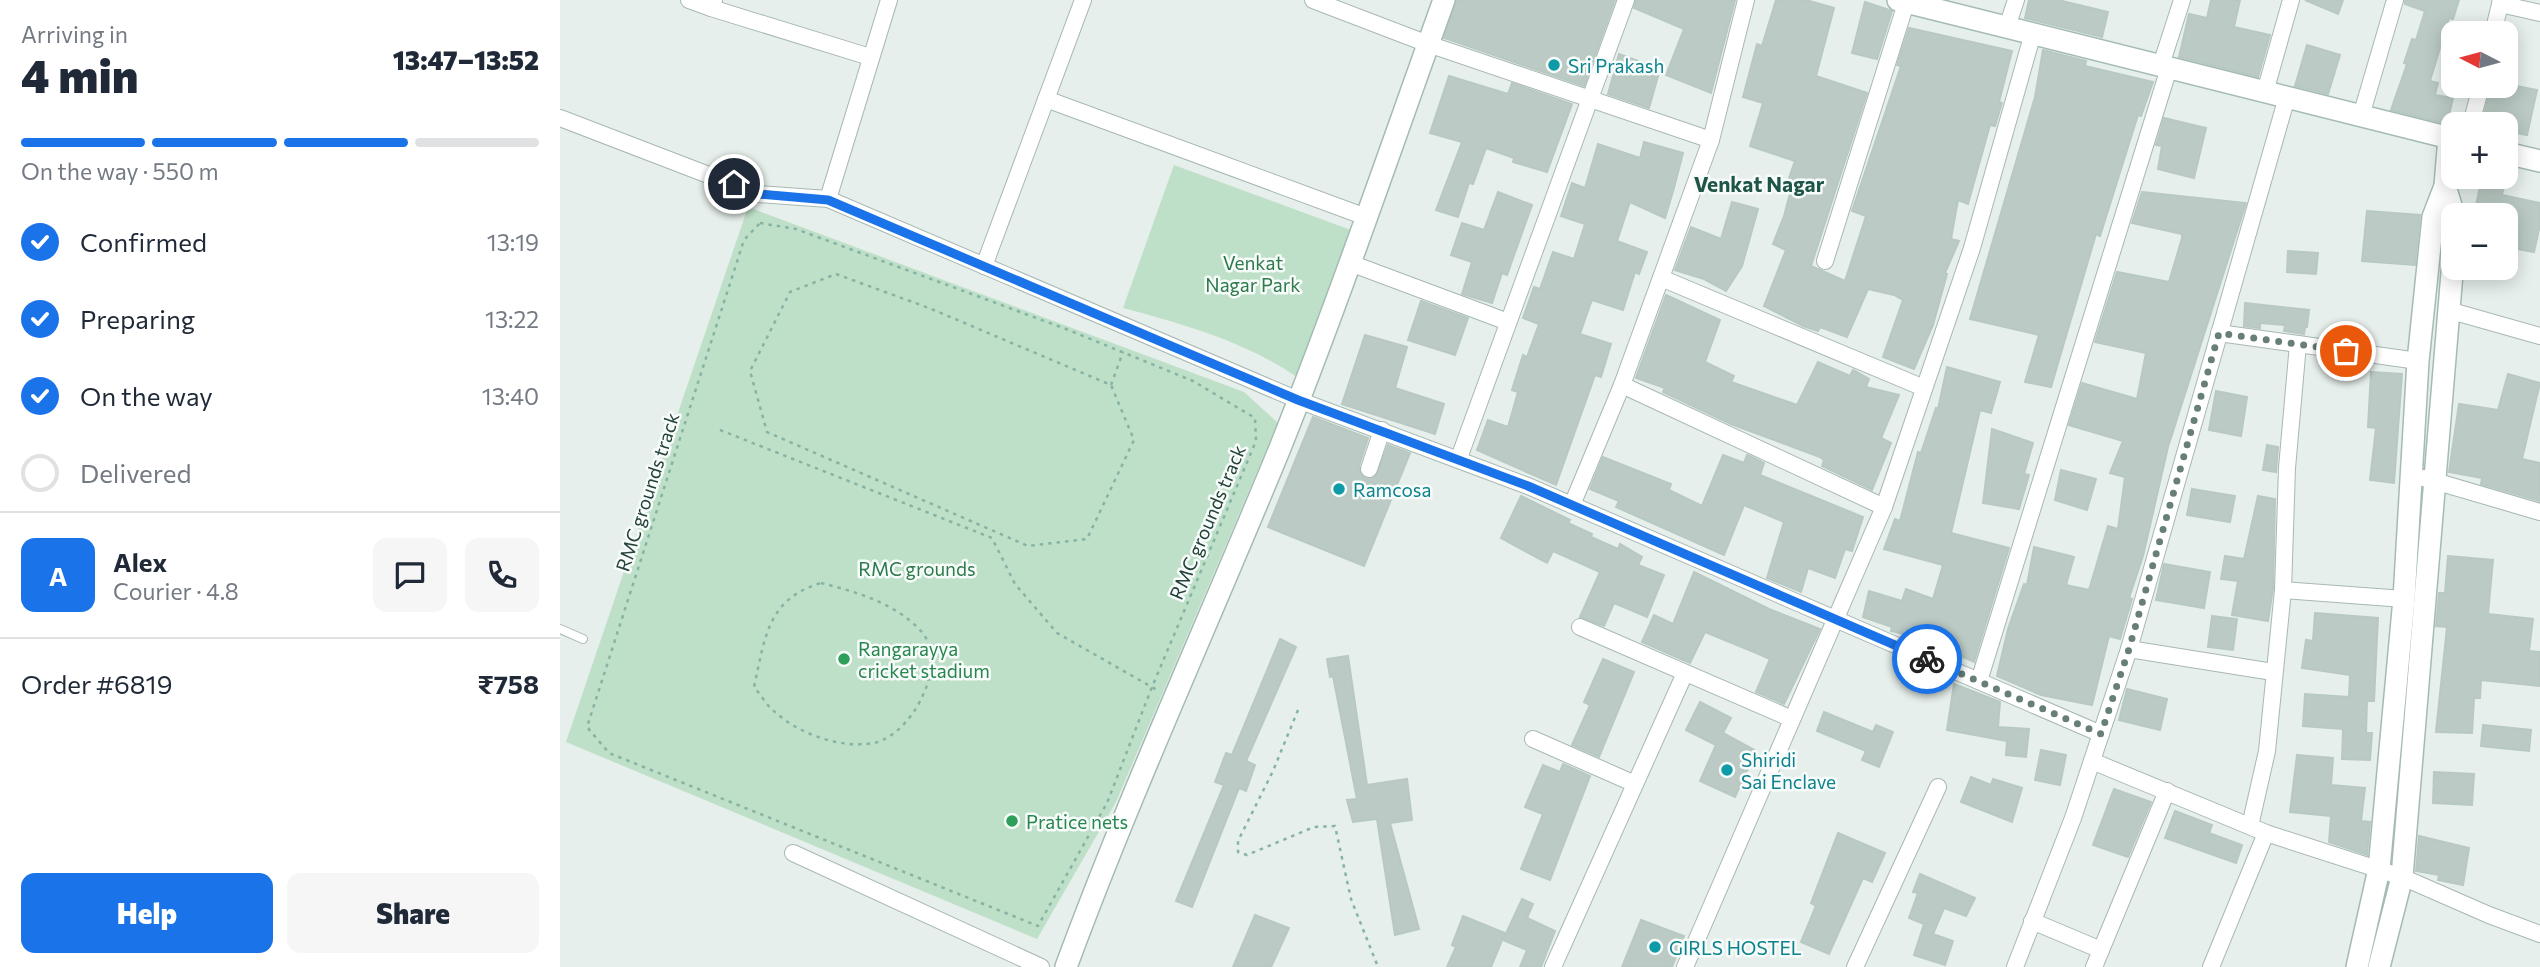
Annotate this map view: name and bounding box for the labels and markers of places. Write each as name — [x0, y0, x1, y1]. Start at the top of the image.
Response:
place label: Sri Prakash — [1568, 54, 1664, 77]
marker: Sri Prakash — [1546, 57, 1562, 73]
pin — [704, 154, 764, 214]
pin — [2316, 321, 2376, 381]
place label: Ramcosa — [1353, 478, 1431, 501]
marker: Ramcosa — [1331, 481, 1347, 497]
place label: Rangarayya cricket stadium — [858, 637, 990, 682]
marker: Rangarayya cricket stadium — [836, 651, 852, 667]
place label: Shiridi Sai Enclave — [1741, 748, 1836, 793]
marker: Shiridi Sai Enclave — [1719, 762, 1735, 778]
place label: Pratice nets — [1026, 810, 1128, 833]
marker: Pratice nets — [1004, 813, 1020, 829]
place label: GIRLS HOSTEL — [1669, 936, 1802, 959]
marker: GIRLS HOSTEL — [1647, 939, 1663, 955]

